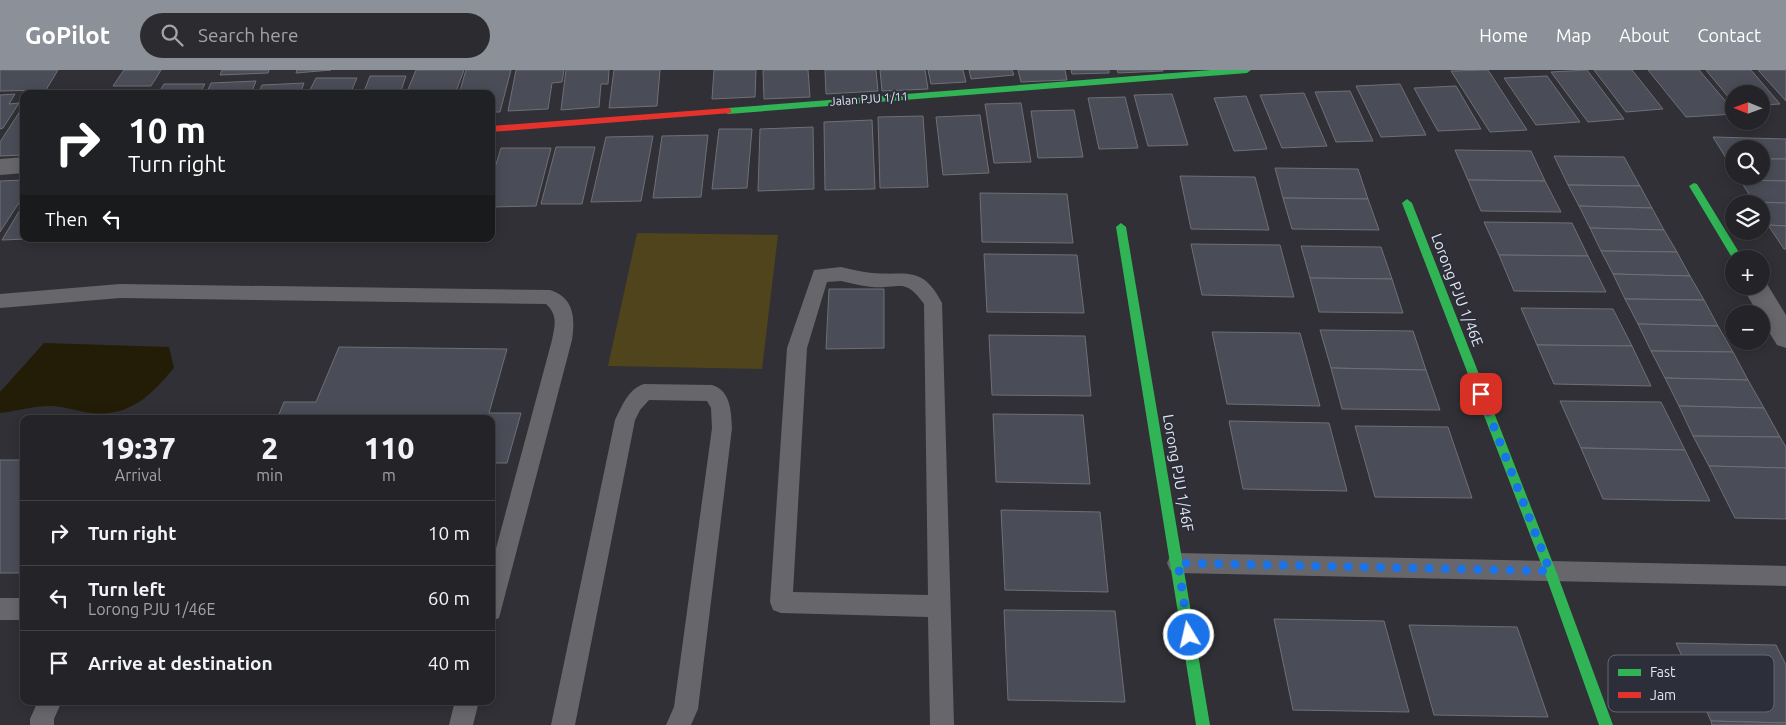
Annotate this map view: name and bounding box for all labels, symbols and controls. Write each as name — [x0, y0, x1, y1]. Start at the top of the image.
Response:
search box — [140, 13, 490, 58]
icon: search — [158, 21, 186, 49]
text: GoPilot — [25, 22, 110, 49]
text: Search here — [198, 24, 298, 46]
text: Home — [1479, 25, 1528, 45]
text: Map — [1556, 25, 1591, 45]
text: About — [1619, 25, 1669, 45]
text: Contact — [1697, 25, 1761, 45]
north arrow — [1725, 85, 1770, 130]
map controls — [1725, 85, 1770, 350]
street label: Jalan PJU 1/11 — [829, 89, 909, 108]
icon: right — [45, 110, 110, 175]
text: 10 m — [128, 110, 206, 150]
button: search — [1725, 140, 1770, 185]
text: Turn right — [128, 151, 226, 176]
button: layers — [1725, 195, 1770, 240]
icon: left — [98, 205, 126, 233]
text: Then — [45, 208, 88, 230]
street label: Lorong PJU 1/46E — [1428, 231, 1487, 349]
button: + — [1725, 250, 1770, 295]
button: − — [1725, 305, 1770, 350]
pin — [1460, 373, 1502, 415]
icon: arrive — [1467, 380, 1495, 408]
street label: Lorong PJU 1/46F — [1160, 413, 1197, 533]
text: 19:37 — [101, 431, 176, 465]
text: 2 — [261, 431, 278, 465]
text: 110 — [364, 431, 414, 465]
text: Arrival — [115, 466, 161, 484]
text: min — [256, 466, 283, 484]
text: m — [382, 466, 396, 484]
icon: right — [45, 519, 73, 547]
text: Turn right — [88, 522, 176, 544]
text: 10 m — [428, 522, 470, 544]
text: Turn left — [88, 578, 166, 600]
icon: left — [45, 584, 73, 612]
text: 60 m — [428, 587, 470, 609]
text: Lorong PJU 1/46E — [88, 600, 216, 618]
position arrow — [1162, 608, 1214, 660]
icon: arrive — [45, 649, 73, 677]
text: Arrive at destination — [88, 652, 273, 674]
text: 40 m — [428, 652, 470, 674]
legend — [1608, 655, 1774, 712]
text: Fast — [1650, 664, 1676, 680]
text: Jam — [1650, 687, 1676, 703]

